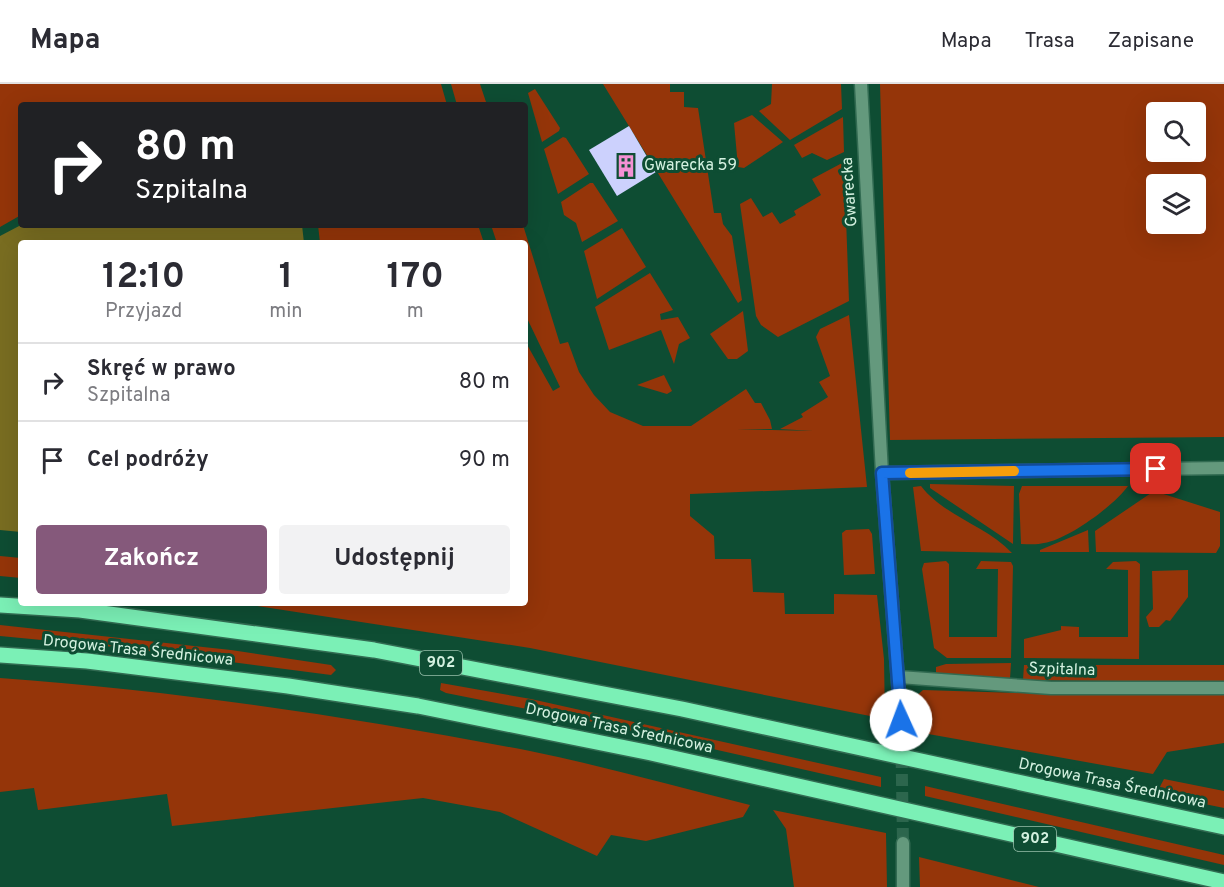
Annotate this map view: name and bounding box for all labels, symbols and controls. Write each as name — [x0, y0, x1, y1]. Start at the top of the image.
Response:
text: Mapa — [30, 23, 100, 59]
text: Mapa — [941, 28, 992, 55]
text: Trasa — [1025, 28, 1074, 55]
text: Zapisane — [1107, 28, 1194, 55]
map controls — [1146, 102, 1206, 234]
button: search — [1146, 102, 1206, 162]
text: 80 m — [135, 122, 236, 175]
icon: right — [36, 126, 114, 204]
building icon: Gwarecka 59 — [613, 153, 639, 179]
place label: Gwarecka 59 — [644, 156, 737, 176]
street label: Gwarecka — [838, 156, 862, 228]
text: Szpitalna — [135, 174, 248, 208]
button: layers — [1146, 174, 1206, 234]
text: 12:10 — [102, 255, 185, 301]
text: 1 — [279, 255, 293, 301]
text: 170 — [387, 255, 444, 301]
text: Przyjazd — [105, 299, 182, 325]
text: min — [269, 299, 303, 325]
text: m — [407, 299, 424, 325]
text: Skręć w prawo — [87, 356, 236, 383]
icon: right — [36, 366, 69, 399]
text: 80 m — [459, 369, 510, 396]
text: Szpitalna — [87, 383, 170, 409]
pin — [1130, 443, 1181, 494]
icon: arrive — [36, 444, 69, 477]
text: Cel podróży — [87, 447, 209, 474]
text: 90 m — [459, 447, 510, 474]
icon: arrive — [1139, 452, 1172, 485]
button: Zakończ — [36, 525, 267, 594]
button: Udostępnij — [279, 525, 510, 594]
street label: Drogowa Trasa Średnicowa — [42, 629, 234, 671]
road number: 902 — [420, 651, 462, 675]
street label: Szpitalna — [1028, 659, 1096, 681]
position arrow — [869, 688, 933, 752]
street label: Drogowa Trasa Średnicowa — [523, 697, 715, 759]
street label: Drogowa Trasa Średnicowa — [1016, 752, 1208, 814]
road number: 902 — [1014, 827, 1056, 851]

